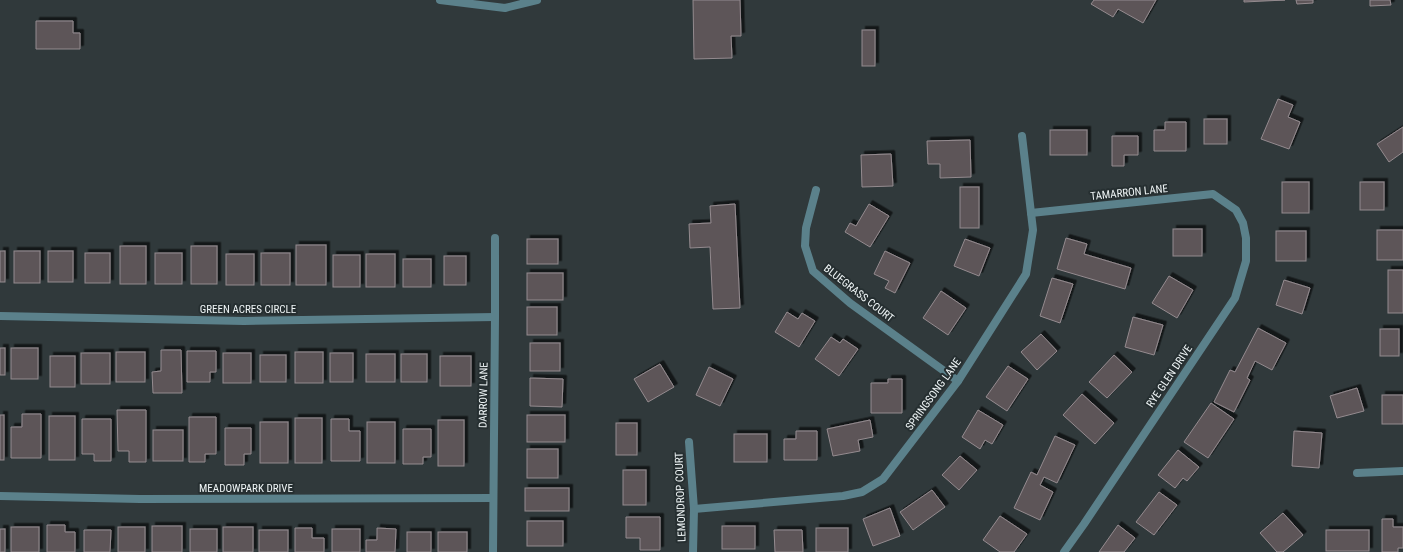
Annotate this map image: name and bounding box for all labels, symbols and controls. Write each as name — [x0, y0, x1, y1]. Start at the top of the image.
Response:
street label: TAMARRON LANE — [1090, 182, 1169, 203]
street label: BLUEGRASS COURT — [821, 262, 897, 325]
street label: GREEN ACRES CIRCLE — [200, 303, 297, 316]
street label: RYE GLEN DRIVE — [1144, 342, 1195, 410]
street label: SPRINGSONG LANE — [903, 355, 964, 433]
street label: DARROW LANE — [476, 362, 491, 428]
street label: LEMONDROP COURT — [672, 452, 689, 542]
street label: MEADOWPARK DRIVE — [199, 482, 294, 495]

